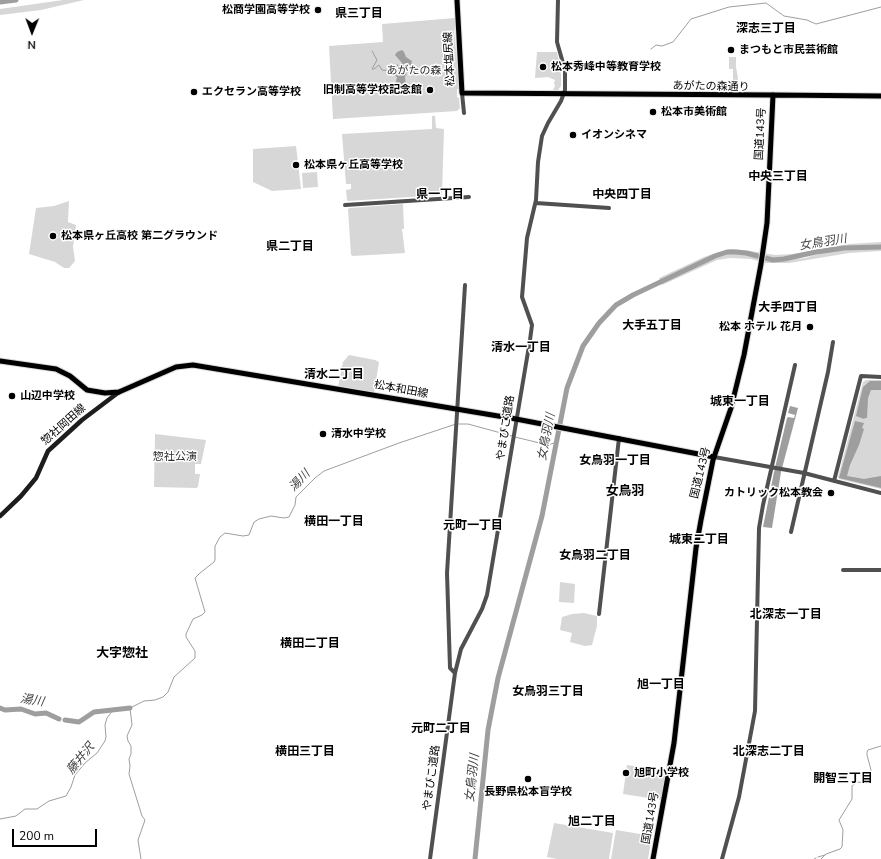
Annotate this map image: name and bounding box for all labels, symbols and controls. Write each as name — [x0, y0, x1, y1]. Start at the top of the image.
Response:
place label: 松商学園高等学校 — [222, 3, 310, 17]
marker: 松商学園高等学校 — [313, 5, 323, 15]
district label: 県三丁目 — [335, 7, 383, 21]
north arrow — [12, 12, 52, 52]
district label: 深志三丁目 — [736, 22, 796, 36]
street label: 松本塩尻線 — [442, 31, 458, 87]
text: N — [28, 37, 36, 52]
place label: まつもと市民芸術館 — [739, 43, 838, 57]
marker: まつもと市民芸術館 — [726, 45, 736, 55]
place label: 松本秀峰中等教育学校 — [551, 60, 661, 74]
marker: 松本秀峰中等教育学校 — [538, 62, 548, 72]
park label: あがたの森 — [387, 64, 441, 78]
street label: あがたの森通り — [672, 80, 750, 94]
place label: 旧制高等学校記念館 — [323, 83, 422, 97]
place label: エクセラン高等学校 — [202, 85, 301, 99]
marker: 旧制高等学校記念館 — [425, 85, 435, 95]
marker: エクセラン高等学校 — [189, 87, 199, 97]
place label: 松本市美術館 — [661, 105, 727, 119]
marker: 松本市美術館 — [648, 107, 658, 117]
street label: 国道143号 — [753, 107, 769, 161]
place label: イオンシネマ — [581, 128, 647, 142]
marker: イオンシネマ — [568, 130, 578, 140]
place label: 松本県ヶ丘高等学校 — [304, 158, 403, 172]
marker: 松本県ヶ丘高等学校 — [291, 160, 301, 170]
district label: 中央三丁目 — [748, 170, 808, 184]
district label: 県一丁目 — [416, 188, 464, 202]
district label: 中央四丁目 — [592, 188, 652, 202]
place label: 松本県ヶ丘高校 第二グラウンド — [61, 229, 218, 243]
marker: 松本県ヶ丘高校 第二グラウンド — [48, 231, 58, 241]
water label: 女鳥羽川 — [798, 232, 848, 254]
district label: 県二丁目 — [266, 240, 314, 254]
district label: 大手四丁目 — [758, 301, 818, 315]
district label: 大手五丁目 — [622, 319, 682, 333]
place label: 松本 ホテル 花月 — [719, 320, 802, 334]
marker: 松本 ホテル 花月 — [805, 322, 815, 332]
district label: 清水一丁目 — [491, 341, 551, 355]
district label: 清水二丁目 — [304, 368, 364, 382]
street label: 松本和田線 — [373, 379, 429, 401]
place label: 山辺中学校 — [20, 389, 75, 403]
marker: 山辺中学校 — [7, 391, 17, 401]
street label: やまびこ道路 — [494, 394, 518, 462]
district label: 城東一丁目 — [710, 395, 770, 409]
street label: 惣社岡田線 — [39, 402, 89, 448]
water label: 女鳥羽川 — [535, 412, 559, 462]
place label: 清水中学校 — [331, 427, 386, 441]
marker: 清水中学校 — [318, 429, 328, 439]
street label: 国道143号 — [688, 446, 714, 500]
park label: 惣社公演 — [153, 450, 197, 464]
district label: 女鳥羽一丁目 — [579, 454, 651, 468]
water label: 湯川 — [286, 467, 314, 495]
district label: 女鳥羽 — [606, 484, 644, 500]
place label: カトリック松本教会 — [724, 486, 823, 500]
marker: カトリック松本教会 — [826, 488, 836, 498]
district label: 横田一丁目 — [304, 515, 364, 529]
district label: 元町一丁目 — [443, 519, 503, 533]
district label: 城東二丁目 — [669, 533, 729, 547]
district label: 女鳥羽二丁目 — [559, 549, 631, 563]
district label: 北深志一丁目 — [750, 608, 822, 622]
district label: 横田二丁目 — [280, 637, 340, 651]
district label: 大字惣社 — [96, 646, 148, 662]
district label: 旭一丁目 — [637, 678, 685, 692]
district label: 女鳥羽三丁目 — [512, 685, 584, 699]
water label: 湯川 — [19, 692, 45, 710]
district label: 元町二丁目 — [411, 722, 471, 736]
water label: 藤井沢 — [64, 740, 98, 778]
street label: やまびこ道路 — [421, 744, 443, 812]
district label: 横田三丁目 — [275, 745, 335, 759]
district label: 北深志二丁目 — [733, 745, 805, 759]
water label: 女鳥羽川 — [463, 753, 483, 803]
place label: 旭町小学校 — [634, 766, 689, 780]
marker: 旭町小学校 — [621, 768, 631, 778]
district label: 開智三丁目 — [813, 772, 873, 786]
marker: 長野県松本盲学校 — [523, 774, 533, 784]
place label: 長野県松本盲学校 — [484, 785, 572, 799]
street label: 国道143号 — [640, 791, 662, 845]
district label: 旭二丁目 — [568, 815, 616, 829]
scale bar — [14, 821, 99, 847]
text: 200 m — [19, 828, 54, 844]

